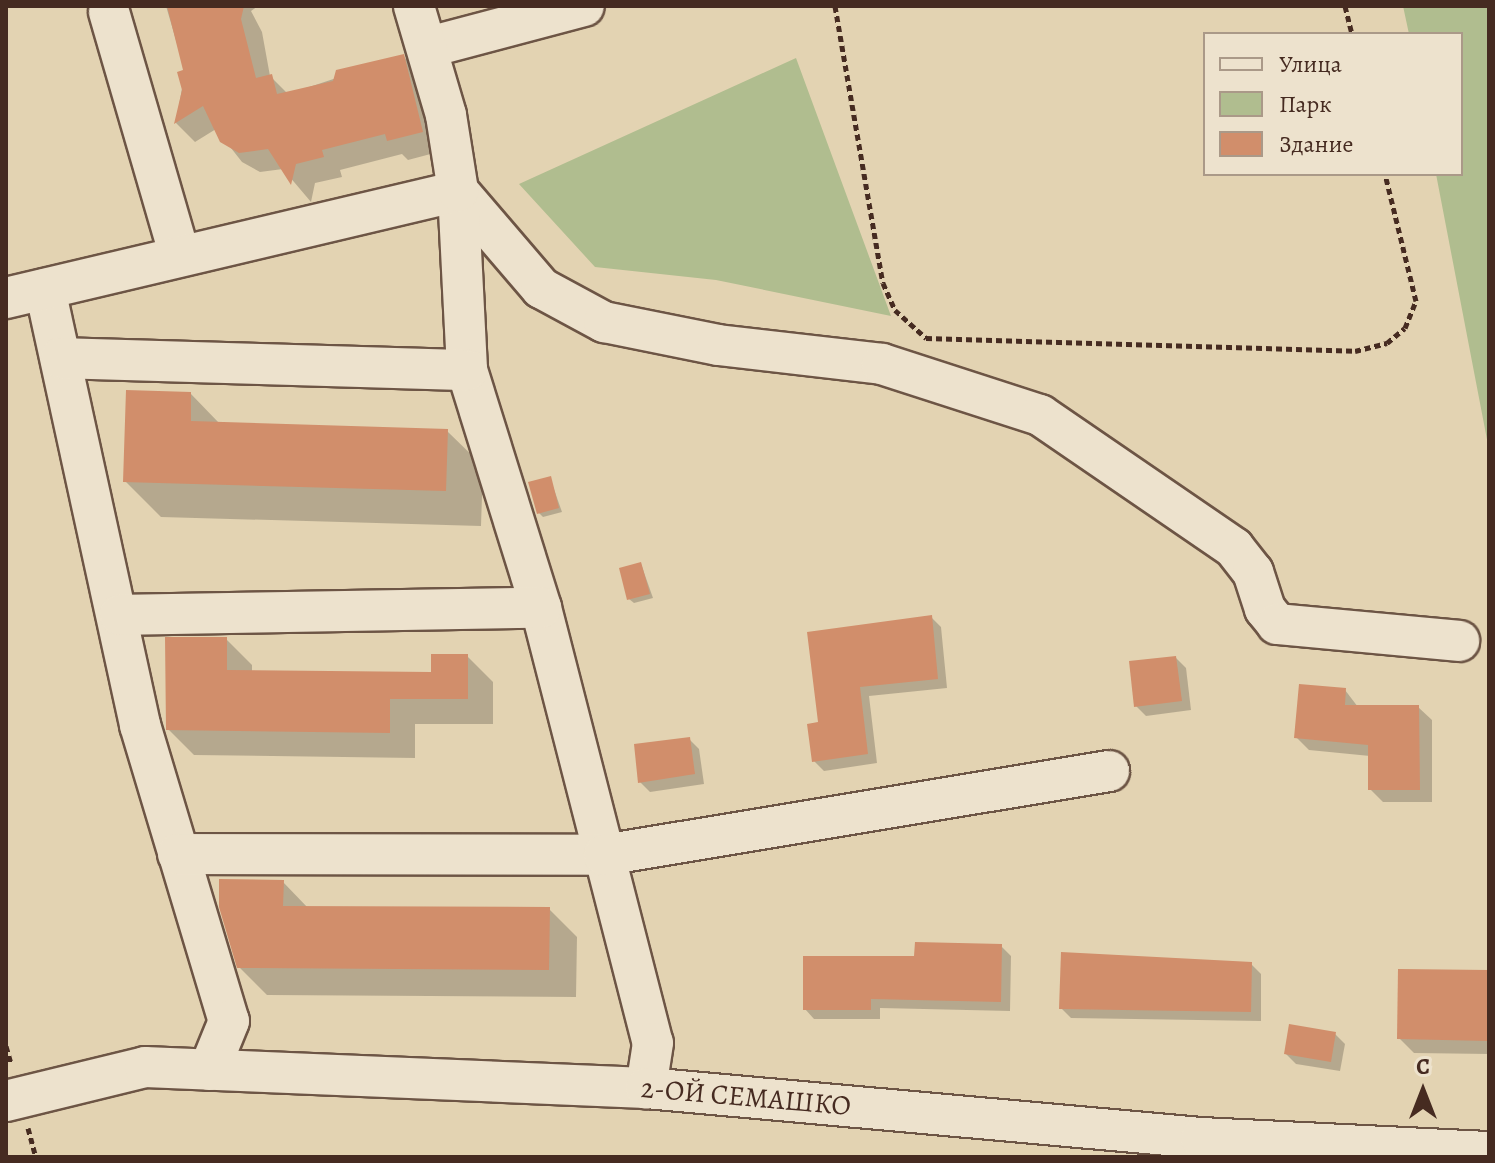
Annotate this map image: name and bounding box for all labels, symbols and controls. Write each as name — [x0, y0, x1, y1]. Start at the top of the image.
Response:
legend — [1203, 32, 1463, 176]
text: Улица — [1279, 48, 1342, 80]
text: Парк — [1279, 88, 1332, 120]
text: Здание — [1279, 128, 1354, 160]
north arrow — [1383, 1051, 1463, 1131]
text: С — [1416, 1052, 1430, 1082]
street label: 2-ОЙ СЕМАШКО — [640, 1071, 852, 1123]

